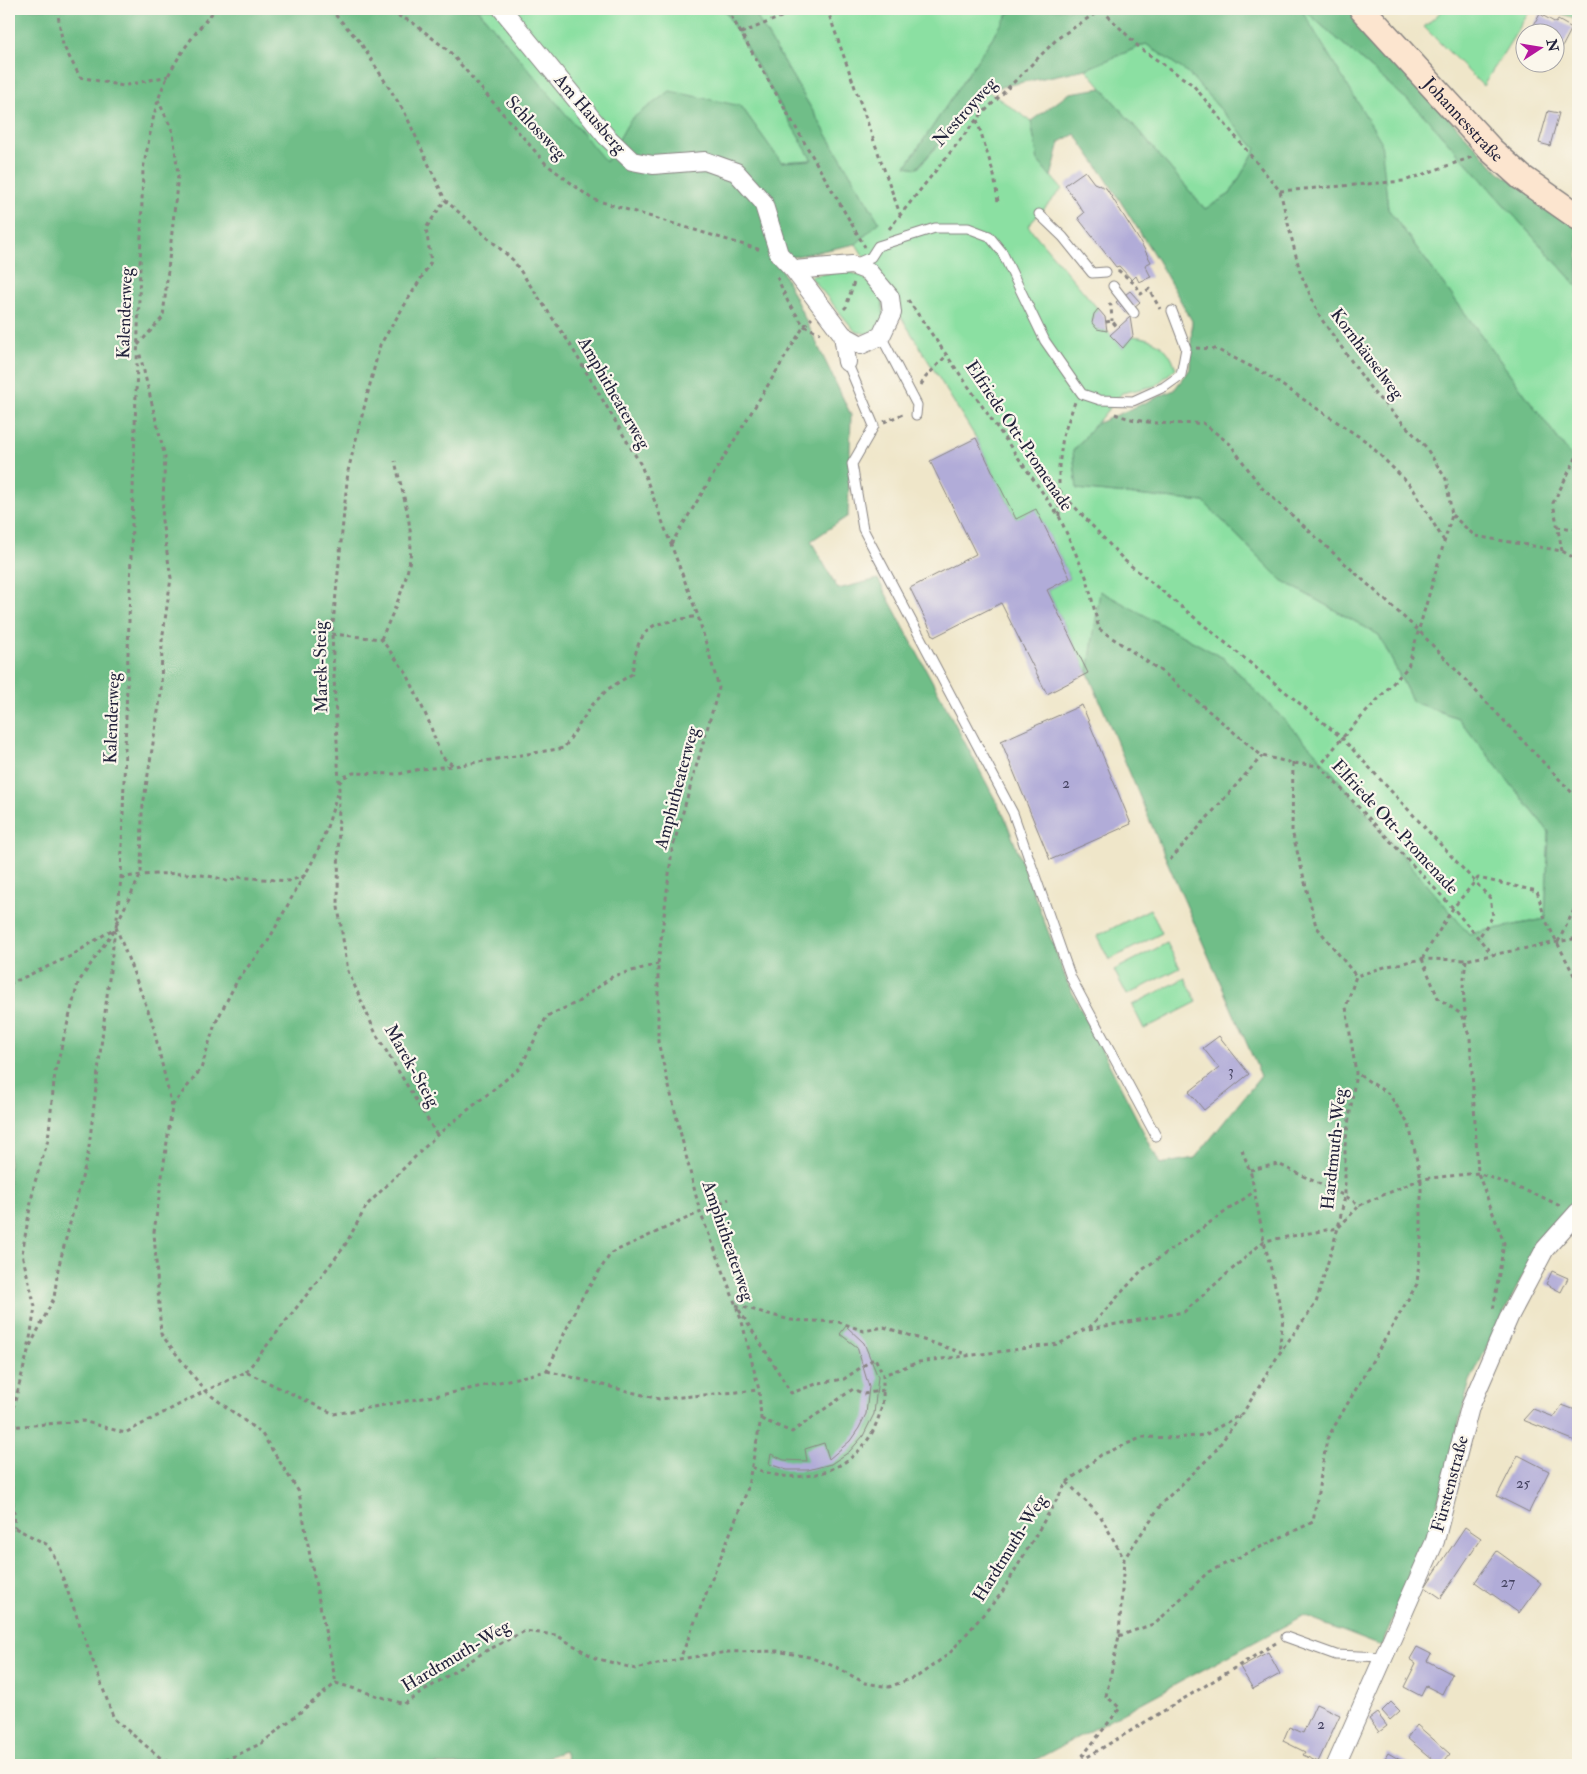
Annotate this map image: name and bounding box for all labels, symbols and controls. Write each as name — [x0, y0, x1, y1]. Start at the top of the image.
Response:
north arrow — [1514, 22, 1564, 72]
text: N — [1542, 37, 1562, 54]
street label: Am Hausberg — [548, 68, 632, 160]
street label: Johannesstraße — [1418, 71, 1509, 168]
street label: Nestroyweg — [928, 72, 1003, 152]
street label: Schlossweg — [500, 91, 572, 166]
street label: Kalenderweg — [112, 266, 138, 359]
street label: Kornhäuselweg — [1325, 304, 1410, 405]
street label: Amphitheaterweg — [572, 332, 656, 454]
street label: Elfriede Ott-Promenade — [960, 356, 1078, 516]
street label: Marek-Steig — [309, 620, 333, 713]
street label: Kalenderweg — [99, 671, 125, 764]
street label: Amphitheaterweg — [649, 723, 705, 853]
street label: Elfriede Ott-Promenade — [1326, 755, 1464, 900]
house number: 2 — [1062, 774, 1070, 793]
street label: Marek-Steig — [379, 1020, 446, 1113]
house number: 3 — [1228, 1062, 1234, 1081]
street label: Hardtmuth-Weg — [1316, 1086, 1352, 1211]
street label: Amphitheaterweg — [696, 1177, 760, 1305]
street label: Fürstenstraße — [1426, 1433, 1474, 1535]
house number: 25 — [1516, 1474, 1530, 1493]
street label: Hardtmuth-Weg — [968, 1489, 1053, 1606]
house number: 27 — [1501, 1573, 1515, 1592]
street label: Hardtmuth-Weg — [398, 1614, 515, 1697]
house number: 2 — [1317, 1715, 1325, 1734]

